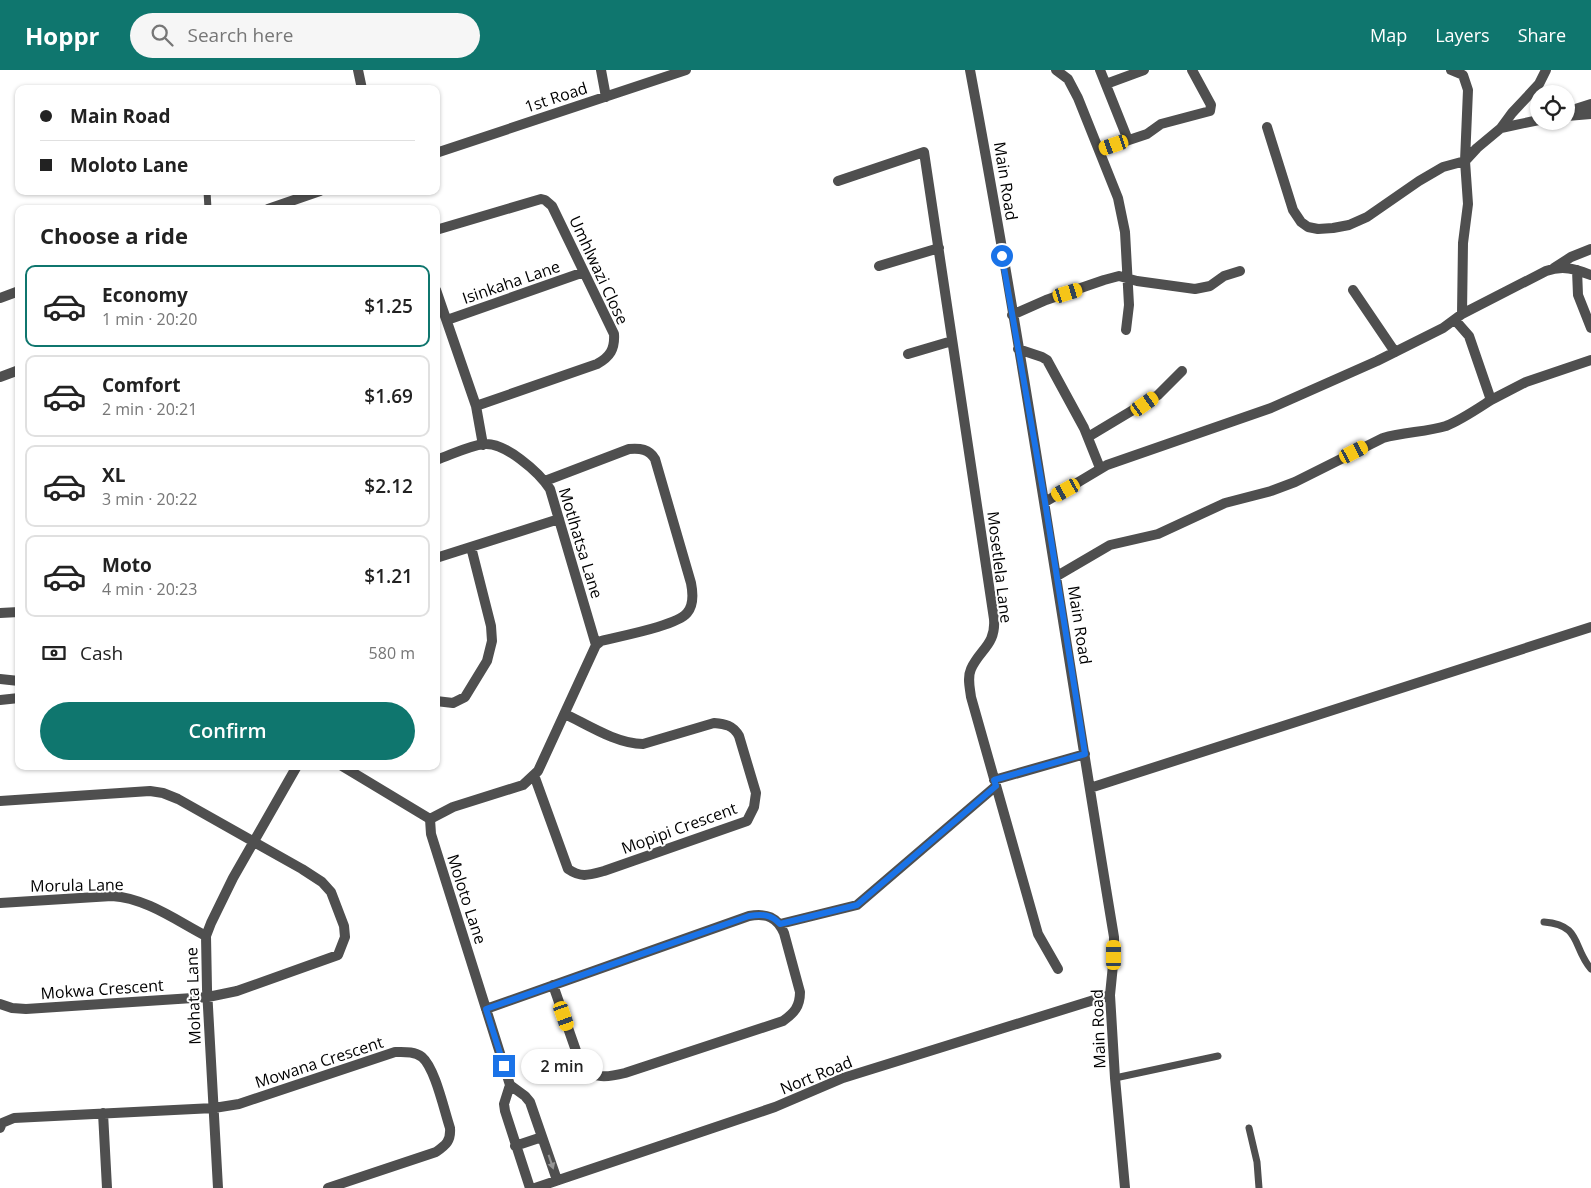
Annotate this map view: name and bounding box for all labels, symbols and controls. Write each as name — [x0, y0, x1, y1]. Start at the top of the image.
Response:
search box — [130, 13, 480, 58]
text: Hoppr — [25, 19, 100, 52]
icon: search — [148, 21, 176, 49]
text: Search here — [188, 22, 293, 48]
text: Map — [1370, 23, 1407, 47]
text: Layers — [1435, 23, 1490, 47]
text: Share — [1518, 23, 1566, 47]
street label: 1st Road — [522, 77, 590, 117]
map controls — [1530, 85, 1575, 130]
button: locate — [1530, 85, 1575, 130]
text: Main Road — [70, 103, 170, 129]
car — [1097, 133, 1130, 157]
street label: Main Road — [989, 140, 1023, 222]
text: Moloto Lane — [70, 152, 188, 178]
street label: Umhlwazi Close — [564, 212, 634, 328]
text: Choose a ride — [40, 220, 188, 250]
route start — [991, 245, 1013, 267]
street label: Isinkaha Lane — [459, 255, 563, 309]
car — [1051, 281, 1084, 305]
text: Economy — [102, 282, 188, 308]
icon: car — [42, 284, 87, 329]
text: $1.25 — [364, 293, 413, 319]
text: 1 min · 20:20 — [102, 308, 197, 330]
text: Comfort — [102, 372, 181, 398]
icon: car — [42, 374, 87, 419]
text: $1.69 — [364, 383, 413, 409]
car — [1128, 389, 1161, 419]
text: 2 min · 20:21 — [102, 398, 197, 420]
car — [1337, 439, 1370, 465]
text: XL — [102, 462, 125, 488]
icon: car — [42, 464, 87, 509]
text: $2.12 — [364, 473, 413, 499]
car — [1049, 476, 1082, 504]
street label: Motlhatsa Lane — [554, 485, 608, 601]
text: 3 min · 20:22 — [102, 488, 197, 510]
street label: Mosetlela Lane — [982, 510, 1018, 624]
text: Moto — [102, 552, 152, 578]
icon: car — [42, 554, 87, 599]
text: $1.21 — [364, 563, 413, 589]
text: 4 min · 20:23 — [102, 578, 197, 600]
street label: Main Road — [1063, 584, 1097, 666]
icon: cash — [40, 639, 68, 667]
text: Cash — [80, 640, 123, 666]
text: 580 m — [369, 642, 415, 664]
button: Confirm — [40, 702, 415, 760]
street label: Mopipi Crescent — [618, 797, 740, 859]
street label: Moloto Lane — [442, 851, 492, 947]
street label: Morula Lane — [30, 873, 124, 897]
car — [1106, 940, 1121, 970]
street label: Mohata Lane — [180, 947, 206, 1045]
street label: Mokwa Crescent — [40, 974, 165, 1004]
street label: Main Road — [1086, 989, 1110, 1069]
car — [552, 999, 575, 1033]
street label: Mowana Crescent — [252, 1031, 386, 1093]
callout: 2 min — [522, 1048, 604, 1084]
street label: Nort Road — [777, 1051, 855, 1099]
route end — [493, 1055, 515, 1077]
text: 2 min — [540, 1055, 584, 1077]
one-way arrow — [547, 1155, 555, 1170]

